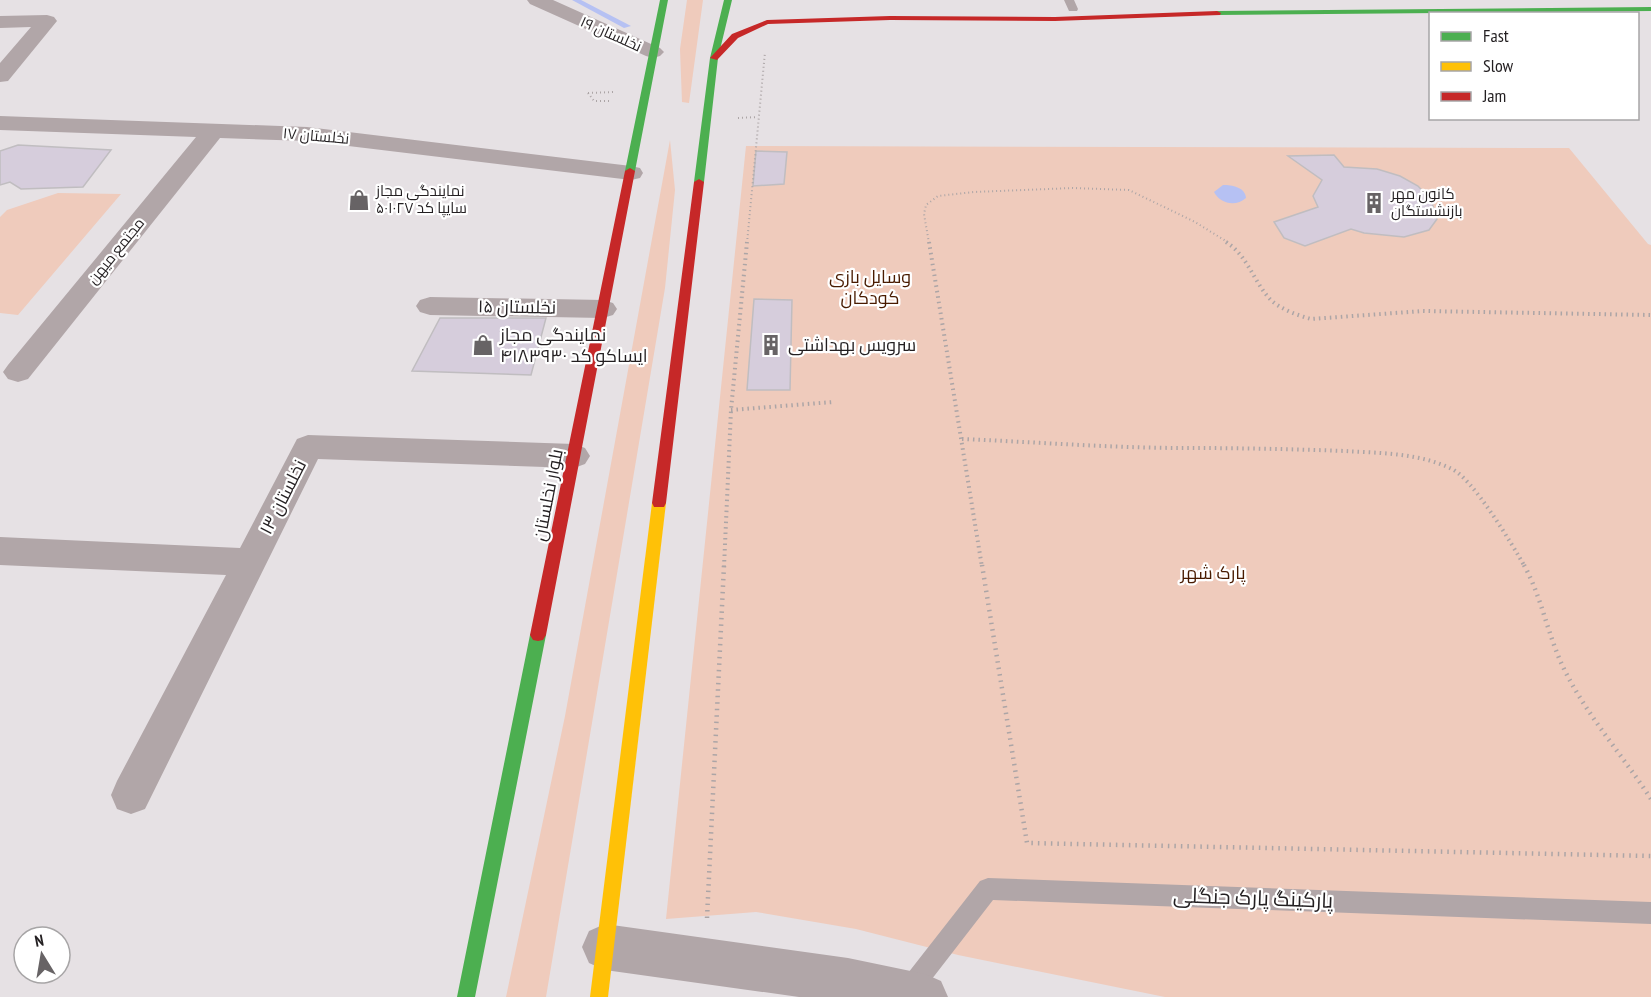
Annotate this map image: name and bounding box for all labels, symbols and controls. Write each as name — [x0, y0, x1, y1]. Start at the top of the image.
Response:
street label: نخلستان ۱۹ — [577, 12, 645, 56]
legend — [1429, 12, 1639, 120]
text: Fast — [1483, 24, 1509, 47]
text: Slow — [1483, 54, 1514, 77]
text: Jam — [1482, 84, 1506, 107]
street label: نخلستان ۱۷ — [282, 123, 350, 149]
place label: نمایندگی مجاز سایپا کد ۵۰۱۰۲۷ — [375, 181, 467, 218]
place label: کانون مهر بازنشستگان — [1390, 184, 1463, 221]
shop icon: نمایندگی مجاز سایپا کد ۵۰۱۰۲۷ — [347, 188, 371, 212]
building icon: کانون مهر بازنشستگان — [1362, 191, 1386, 215]
street label: مجتمع میهن — [83, 214, 150, 289]
park label: وسایل بازی کودکان — [829, 265, 911, 309]
street label: نخلستان ۱۵ — [478, 294, 556, 319]
place label: نمایندگی مجاز ایساکو کد ۴۱۸۳۹۳۰ — [499, 323, 648, 367]
shop icon: نمایندگی مجاز ایساکو کد ۴۱۸۳۹۳۰ — [471, 333, 495, 357]
building icon: سرویس بهداشتی — [759, 333, 783, 357]
place label: سرویس بهداشتی — [788, 333, 916, 356]
street label: بلوار نخلستان — [527, 447, 568, 543]
street label: نخلستان ۱۳ — [254, 456, 311, 538]
park label: پارک شهر — [1180, 561, 1246, 585]
street label: پارکینگ پارک جنگلی — [1172, 881, 1334, 915]
north arrow — [12, 925, 72, 985]
text: N — [33, 930, 45, 951]

